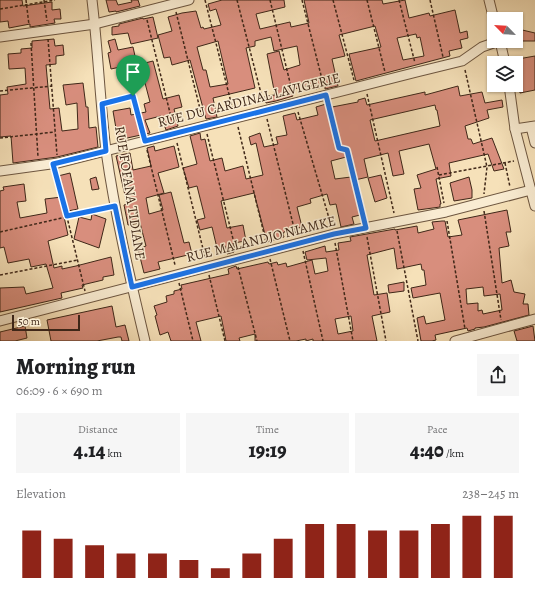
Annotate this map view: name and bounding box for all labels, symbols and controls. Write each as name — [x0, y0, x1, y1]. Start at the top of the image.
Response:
north arrow — [487, 12, 523, 48]
map controls — [487, 12, 523, 92]
pin — [116, 55, 150, 96]
button: layers — [487, 56, 523, 92]
icon: arrive — [122, 61, 144, 83]
street label: RUE DU CARDINAL LAVIGERIE — [156, 68, 342, 132]
street label: RUE FOFANA TIDIANE — [110, 125, 150, 261]
street label: RUE MALANDJO NIAMKE — [184, 211, 338, 267]
scale bar — [12, 313, 80, 332]
text: 50 m — [18, 314, 40, 329]
text: Morning run — [16, 352, 136, 382]
button: share — [477, 354, 519, 396]
text: 06:09 · 6 × 690 m — [16, 382, 103, 399]
text: Distance — [78, 422, 118, 437]
text: Time — [256, 422, 279, 437]
text: Pace — [427, 422, 447, 437]
text: 4.14 — [74, 437, 105, 464]
text: 19:19 — [248, 437, 287, 464]
text: 4:40 — [410, 437, 444, 464]
text: km — [105, 446, 122, 461]
text: /km — [444, 446, 464, 461]
text: Elevation — [16, 485, 66, 502]
text: 238–245 m — [462, 485, 519, 502]

